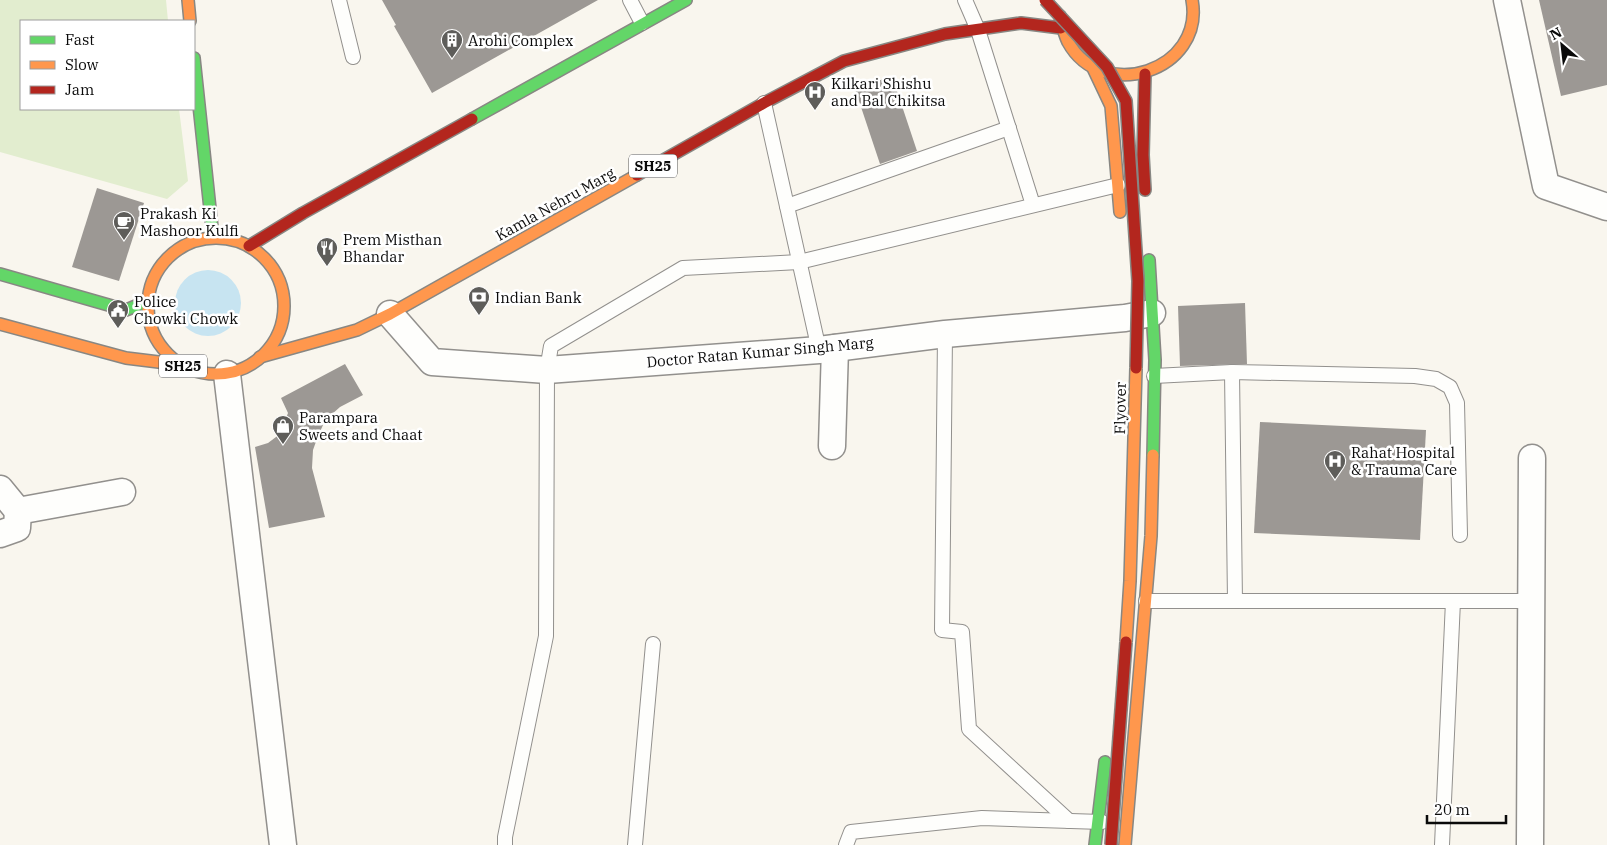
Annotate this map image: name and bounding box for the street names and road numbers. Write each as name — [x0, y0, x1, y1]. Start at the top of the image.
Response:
road number: SH25 — [629, 154, 677, 178]
street label: Kamla Nehru Marg — [492, 163, 618, 245]
street label: Doctor Ratan Kumar Singh Marg — [646, 333, 874, 371]
road number: SH25 — [159, 354, 207, 378]
street label: Flyover — [1110, 381, 1130, 434]

